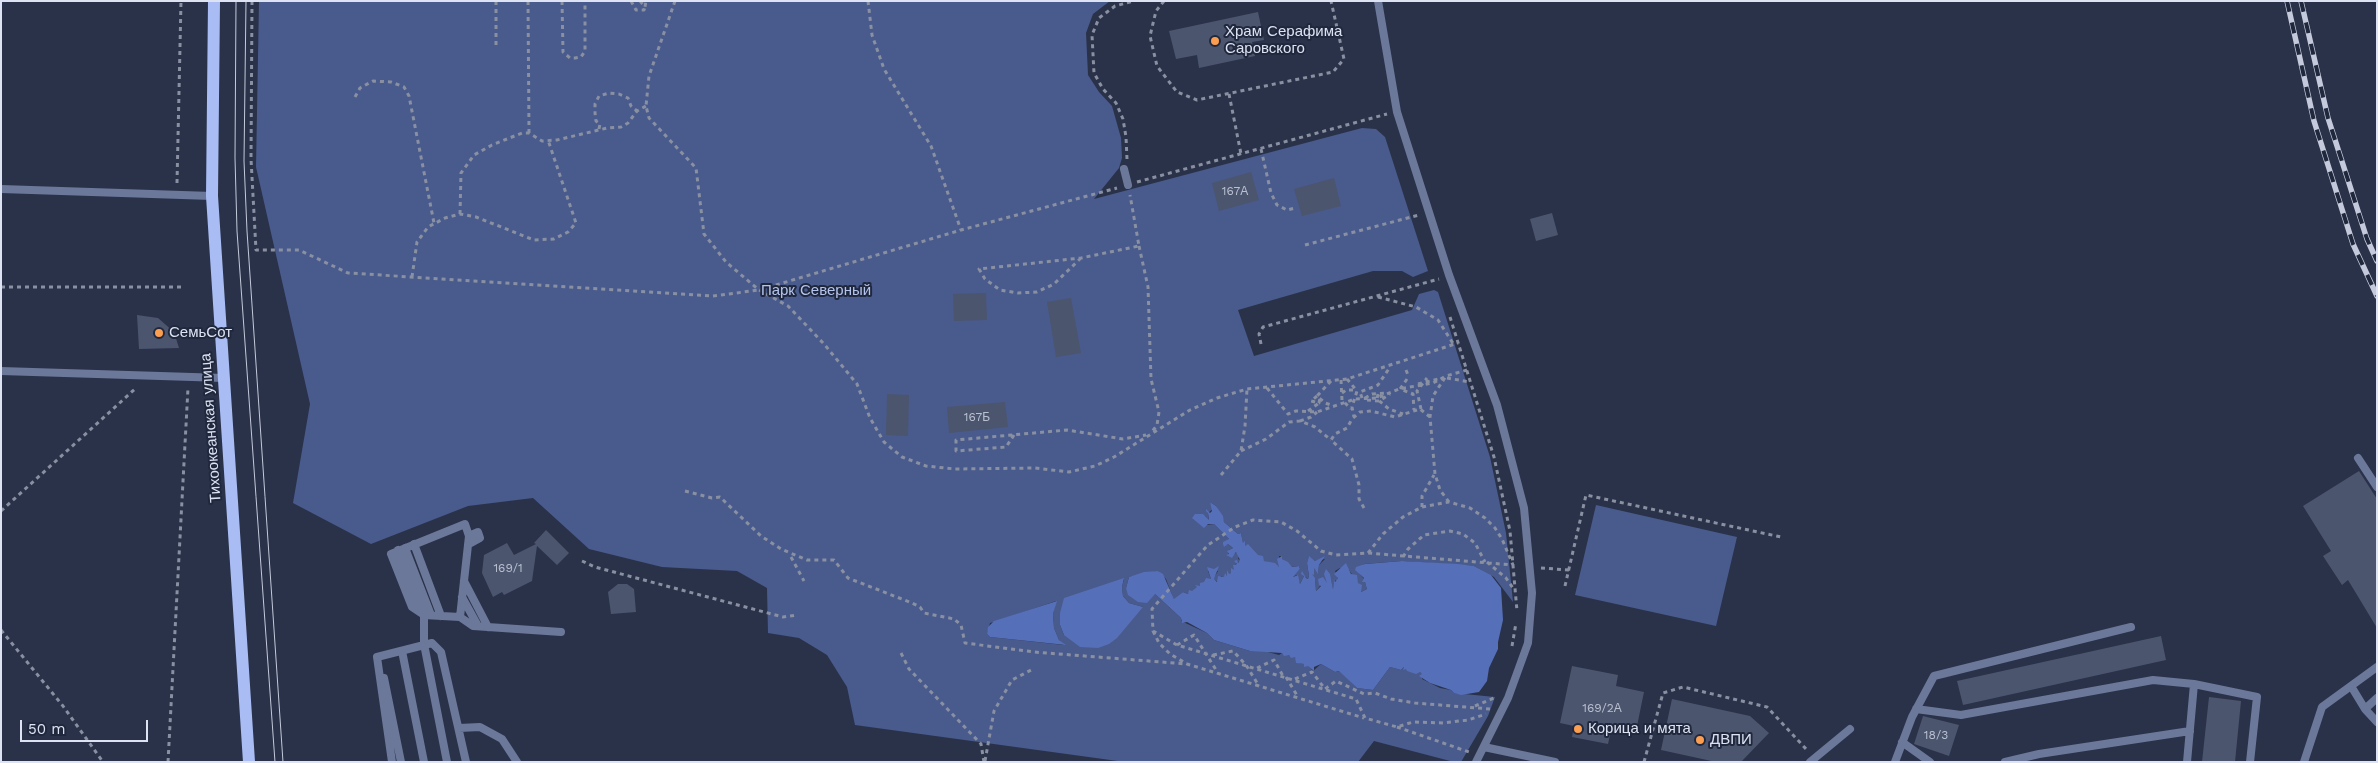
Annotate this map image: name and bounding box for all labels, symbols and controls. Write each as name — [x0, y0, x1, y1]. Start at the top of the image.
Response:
place label: Храм Серафима Саровского — [1225, 23, 1342, 58]
marker: Храм Серафима Саровского — [1209, 35, 1221, 47]
house number: 167А — [1222, 184, 1248, 198]
park label: Парк Северный — [761, 282, 871, 300]
place label: СемьСот — [169, 324, 232, 342]
marker: СемьСот — [153, 327, 165, 339]
street label: Тихоокеанская улица — [197, 353, 225, 503]
house number: 167Б — [964, 410, 990, 424]
house number: 169/1 — [493, 561, 523, 575]
house number: 169/2А — [1582, 701, 1622, 715]
scale bar — [22, 710, 150, 742]
text: 50 m — [28, 720, 65, 738]
place label: Корица и мята — [1588, 720, 1691, 738]
marker: Корица и мята — [1572, 723, 1584, 735]
house number: 18/3 — [1924, 728, 1948, 742]
place label: ДВПИ — [1710, 731, 1752, 749]
marker: ДВПИ — [1694, 734, 1706, 746]

